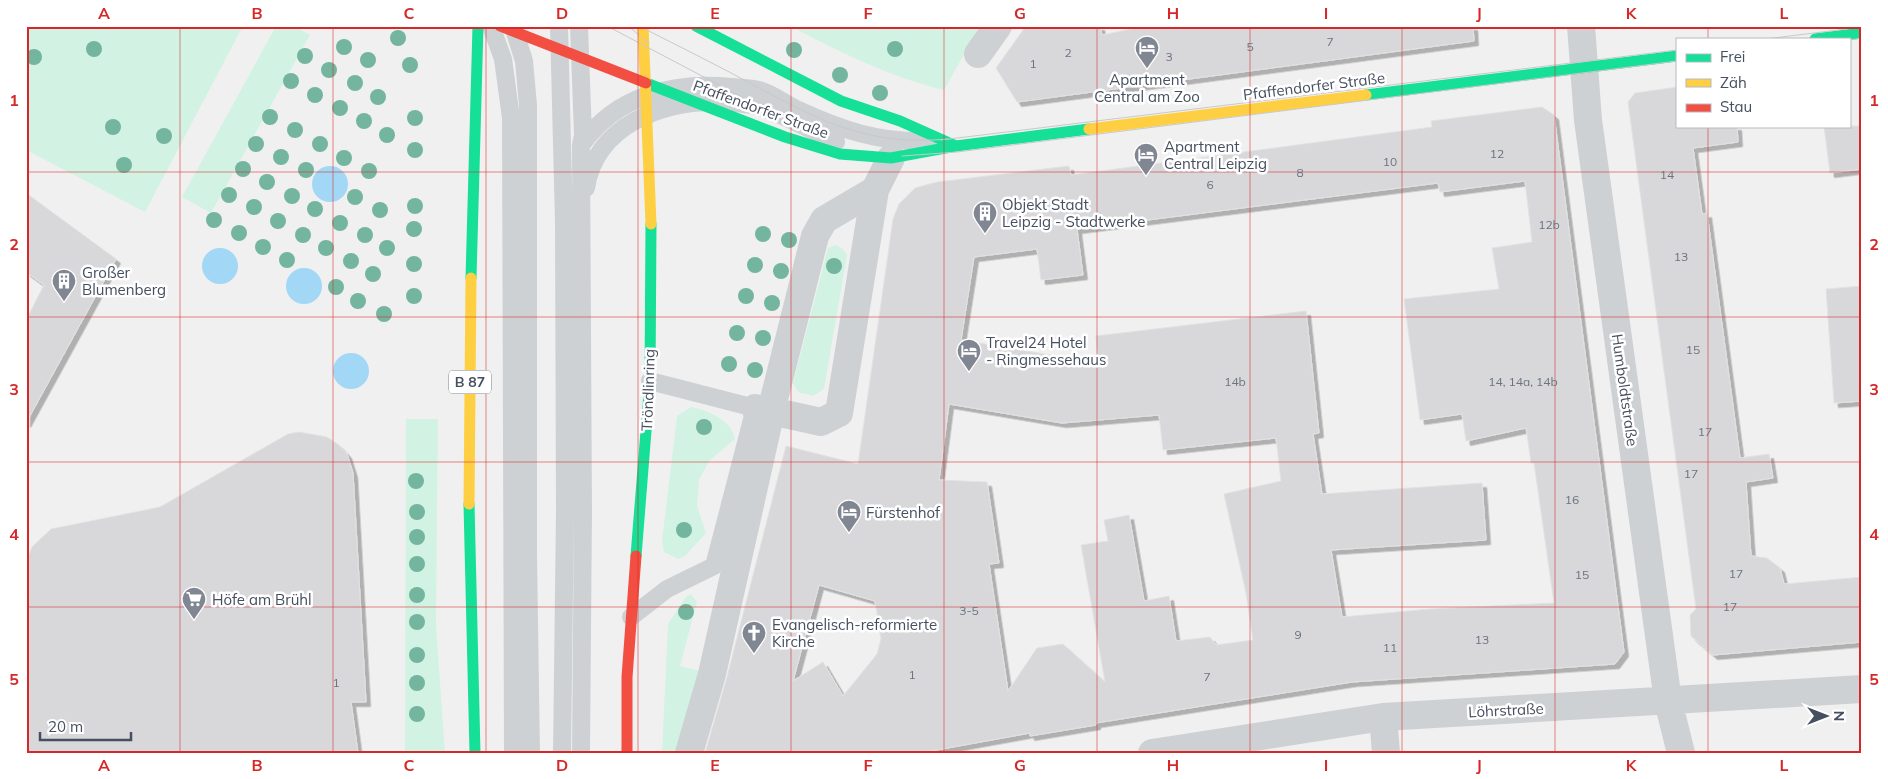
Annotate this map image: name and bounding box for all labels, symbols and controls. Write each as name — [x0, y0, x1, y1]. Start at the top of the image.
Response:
text: A — [98, 3, 110, 23]
text: B — [251, 3, 263, 23]
text: C — [404, 3, 415, 23]
text: D — [556, 3, 568, 23]
text: E — [710, 3, 720, 23]
text: F — [863, 3, 873, 23]
text: G — [1014, 3, 1026, 23]
text: H — [1167, 3, 1179, 23]
text: I — [1324, 3, 1328, 23]
text: J — [1476, 3, 1482, 23]
text: K — [1626, 3, 1638, 23]
text: L — [1780, 3, 1789, 23]
house number: 7 — [1326, 34, 1334, 49]
hotel icon: Apartment Central am Zoo — [1134, 35, 1160, 69]
legend — [1676, 38, 1850, 128]
house number: 5 — [1246, 39, 1254, 54]
house number: 2 — [1064, 45, 1072, 60]
text: Frei — [1720, 47, 1745, 66]
house number: 3 — [1165, 49, 1173, 64]
house number: 1 — [1029, 56, 1037, 71]
street label: Pfaffendorfer Straße — [1242, 68, 1386, 104]
place label: Apartment Central am Zoo — [1094, 70, 1200, 106]
text: Zäh — [1720, 73, 1747, 92]
street label: Pfaffendorfer Straße — [691, 76, 831, 142]
text: 1 — [9, 90, 19, 110]
text: 1 — [1869, 90, 1879, 110]
text: Stau — [1720, 97, 1752, 116]
place label: Apartment Central Leipzig — [1164, 137, 1267, 173]
hotel icon: Apartment Central Leipzig — [1133, 142, 1159, 176]
house number: 12 — [1490, 146, 1504, 161]
house number: 10 — [1383, 154, 1397, 169]
house number: 8 — [1296, 165, 1304, 180]
house number: 14 — [1660, 167, 1674, 182]
house number: 6 — [1206, 177, 1214, 192]
place label: Objekt Stadt Leipzig - Stadtwerke — [1002, 195, 1146, 231]
building icon: Objekt Stadt Leipzig - Stadtwerke — [972, 200, 998, 234]
house number: 12b — [1538, 217, 1560, 232]
text: 2 — [9, 234, 19, 254]
text: 2 — [1869, 234, 1879, 254]
house number: 13 — [1674, 249, 1688, 264]
place label: Großer Blumenberg — [82, 263, 166, 299]
building icon: Großer Blumenberg — [51, 268, 77, 302]
place label: Travel24 Hotel - Ringmessehaus — [986, 333, 1106, 369]
street label: Humboldtstraße — [1608, 333, 1642, 447]
hotel icon: Travel24 Hotel - Ringmessehaus — [956, 338, 982, 372]
house number: 15 — [1686, 342, 1700, 357]
street label: Tröndlinring — [637, 348, 659, 432]
road number: B 87 — [449, 371, 491, 394]
house number: 14b — [1224, 374, 1246, 389]
house number: 14, 14a, 14b — [1488, 374, 1558, 389]
text: 3 — [9, 379, 19, 399]
text: 3 — [1869, 379, 1879, 399]
house number: 17 — [1698, 424, 1712, 439]
house number: 17 — [1684, 466, 1698, 481]
house number: 16 — [1565, 492, 1579, 507]
hotel icon: Fürstenhof — [836, 499, 862, 533]
place label: Fürstenhof — [866, 503, 941, 522]
text: 4 — [9, 524, 19, 544]
text: 4 — [1869, 524, 1879, 544]
house number: 17 — [1729, 566, 1743, 581]
house number: 15 — [1575, 567, 1589, 582]
supermarket icon: Höfe am Brühl — [181, 586, 207, 620]
place label: Höfe am Brühl — [212, 590, 312, 609]
house number: 17 — [1723, 599, 1737, 614]
house number: 3-5 — [959, 603, 979, 618]
place label: Evangelisch-reformierte Kirche — [772, 615, 937, 651]
church icon: Evangelisch-reformierte Kirche — [741, 620, 767, 654]
house number: 9 — [1294, 627, 1302, 642]
house number: 13 — [1475, 632, 1489, 647]
house number: 11 — [1383, 640, 1397, 655]
house number: 1 — [908, 667, 916, 682]
text: 5 — [9, 669, 19, 689]
house number: 7 — [1203, 669, 1211, 684]
text: 5 — [1869, 669, 1879, 689]
house number: 1 — [332, 675, 340, 690]
north arrow — [1800, 692, 1850, 742]
street label: Löhrstraße — [1468, 699, 1544, 721]
scale bar — [40, 709, 131, 741]
text: N — [1830, 711, 1848, 721]
text: 20 m — [48, 717, 83, 736]
text: A — [98, 755, 110, 775]
text: B — [251, 755, 263, 775]
text: C — [404, 755, 415, 775]
text: D — [556, 755, 568, 775]
text: E — [710, 755, 720, 775]
text: F — [863, 755, 873, 775]
text: G — [1014, 755, 1026, 775]
text: H — [1167, 755, 1179, 775]
text: I — [1324, 755, 1328, 775]
text: J — [1476, 755, 1482, 775]
text: K — [1626, 755, 1638, 775]
text: L — [1780, 755, 1789, 775]

